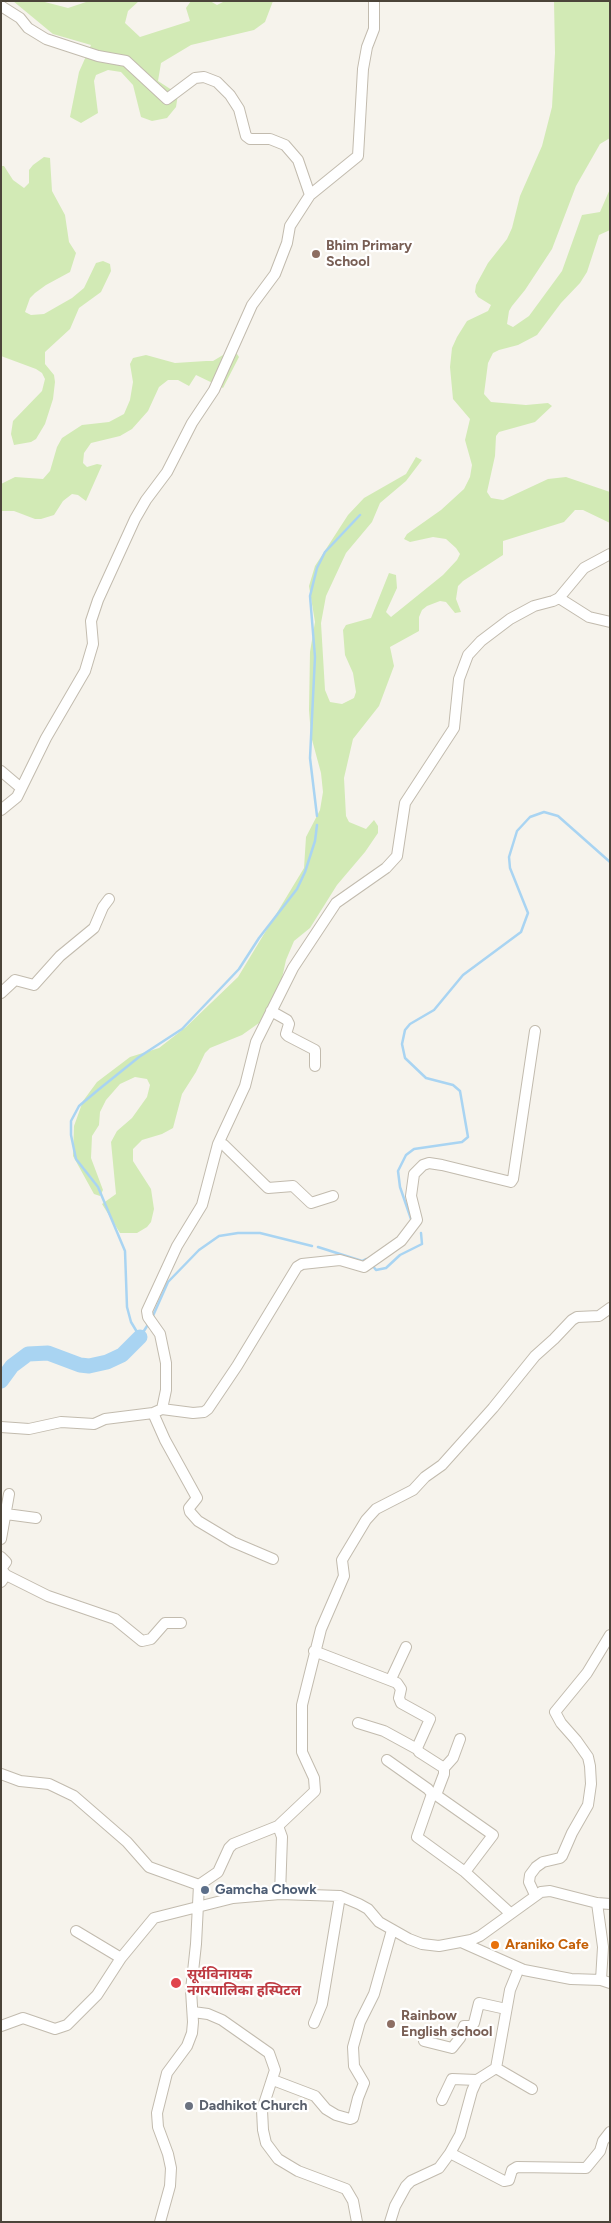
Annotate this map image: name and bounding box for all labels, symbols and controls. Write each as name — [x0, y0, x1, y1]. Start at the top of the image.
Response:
place label: Bhim Primary School — [326, 238, 412, 270]
marker: Bhim Primary School — [310, 248, 322, 260]
place label: Gamcha Chowk — [215, 1882, 317, 1898]
marker: Gamcha Chowk — [199, 1884, 211, 1896]
place label: Araniko Cafe — [505, 1937, 589, 1953]
marker: Araniko Cafe — [489, 1939, 501, 1951]
place label: सूर्यविनायक नगरपालिका हस्पिटल — [187, 1967, 301, 2000]
marker: सूर्यविनायक नगरपालिका हस्पिटल — [169, 1976, 183, 1990]
place label: Rainbow English school — [401, 2008, 492, 2040]
marker: Rainbow English school — [385, 2018, 397, 2030]
place label: Dadhikot Church — [199, 2098, 308, 2114]
marker: Dadhikot Church — [183, 2100, 195, 2112]

